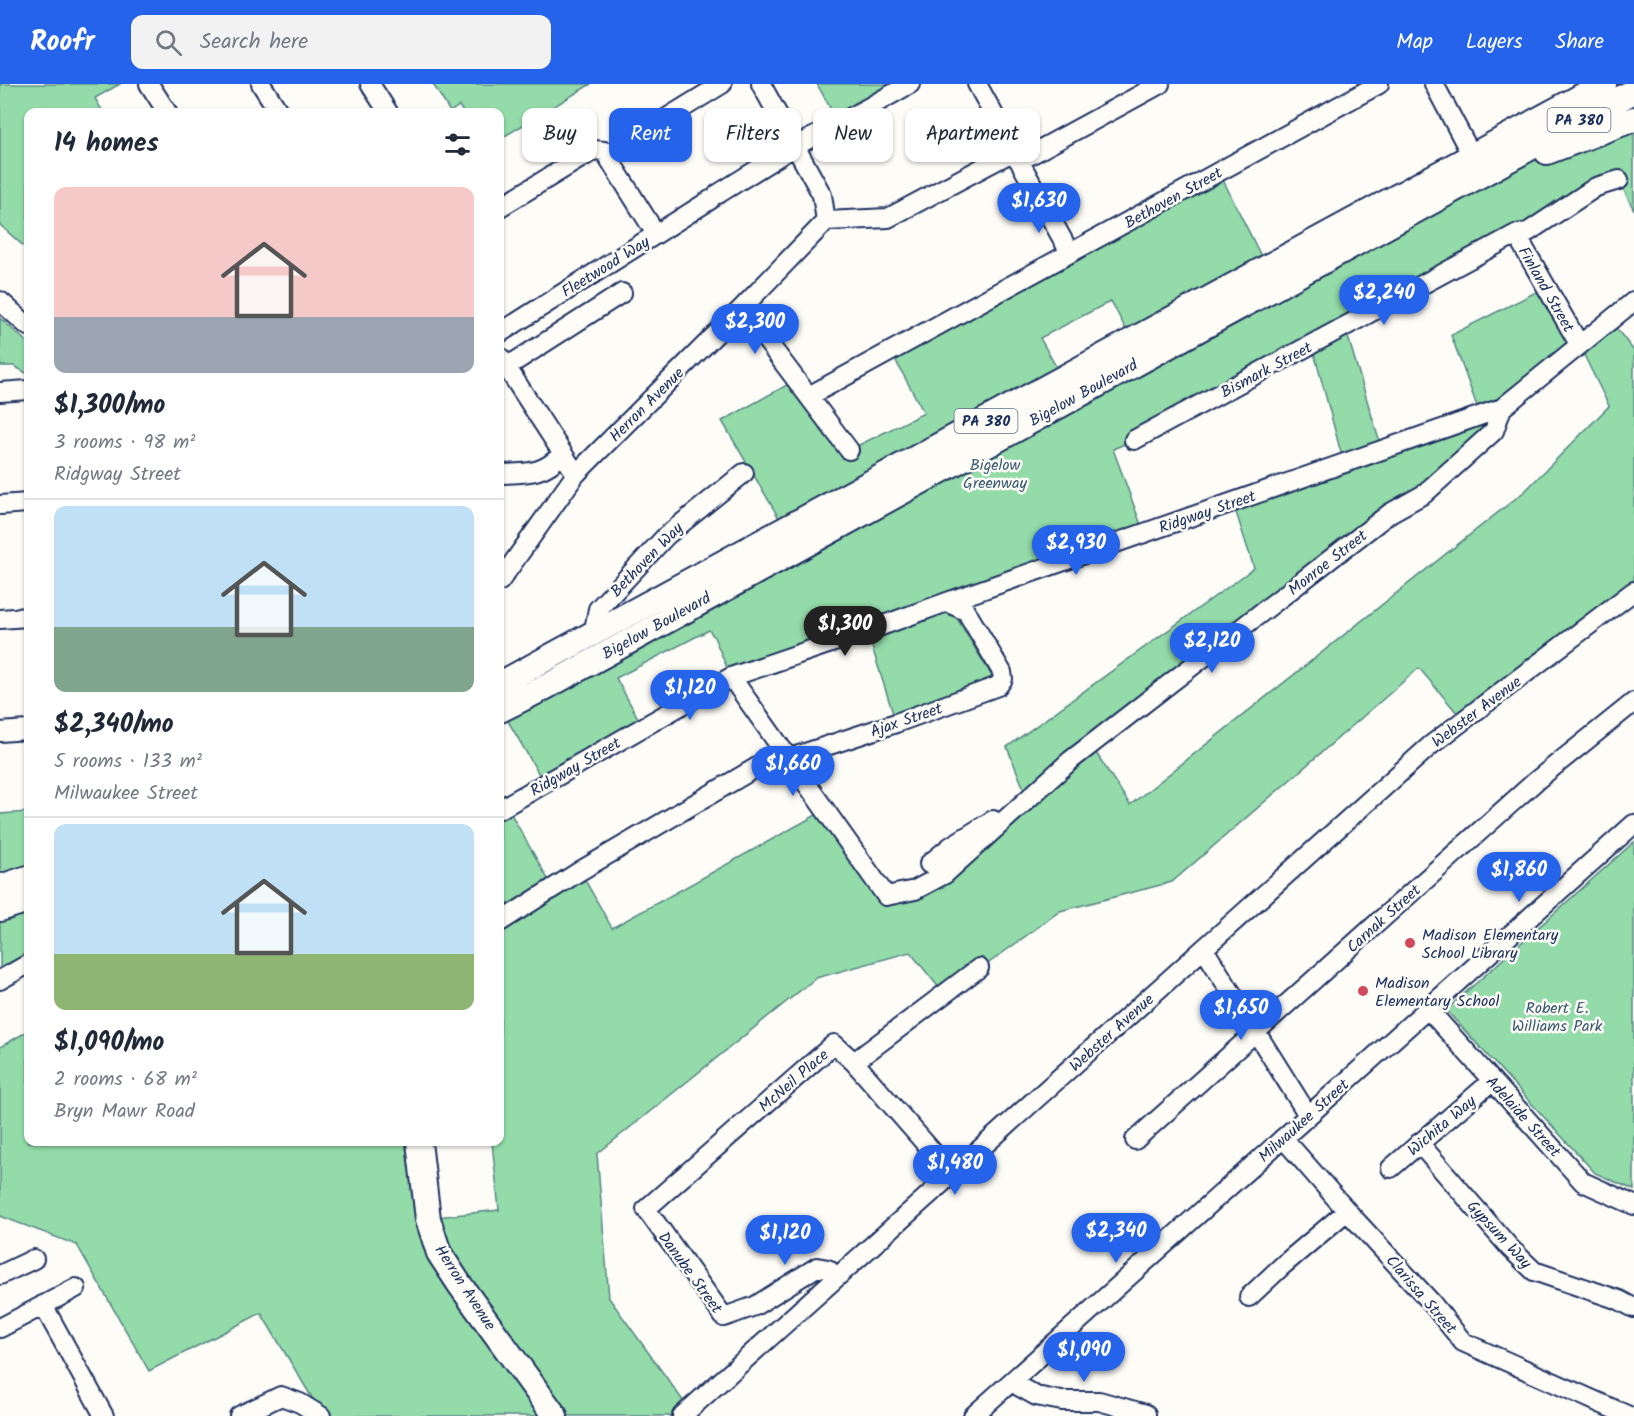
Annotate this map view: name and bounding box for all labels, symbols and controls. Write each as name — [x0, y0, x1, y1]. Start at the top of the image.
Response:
search box — [131, 15, 551, 69]
text: Roofr — [30, 20, 95, 65]
text: Search here — [200, 25, 308, 60]
icon: search — [152, 26, 185, 59]
text: Map — [1396, 26, 1433, 59]
text: Layers — [1466, 26, 1522, 59]
text: Share — [1555, 26, 1604, 59]
chip: Buy — [522, 108, 597, 162]
chip: Rent — [609, 108, 692, 162]
chip: Filters — [704, 108, 801, 162]
chip: New — [813, 108, 893, 162]
chip: Apartment — [905, 108, 1040, 162]
road number: PA 380 — [1548, 108, 1610, 132]
text: 14 homes — [54, 123, 159, 165]
icon: filters — [441, 128, 474, 161]
street label: Bethoven Street — [1120, 161, 1228, 236]
pin: $1,630 — [990, 183, 1088, 234]
text: $1,630 — [1011, 186, 1067, 218]
icon: home — [210, 226, 318, 334]
street label: Fleetwood Way — [557, 230, 655, 304]
street label: Finland Street — [1511, 242, 1581, 338]
pin: $2,240 — [1335, 275, 1433, 326]
text: $2,240 — [1353, 278, 1415, 310]
pin: $2,300 — [706, 304, 804, 355]
text: $2,300 — [725, 307, 785, 339]
street label: Bismark Street — [1216, 335, 1318, 405]
street label: Bigelow Boulevard — [1025, 353, 1144, 434]
street label: Herron Avenue — [604, 362, 690, 448]
text: $1,300/mo — [54, 385, 165, 427]
road number: PA 380 — [954, 409, 1018, 433]
text: 3 rooms · 98 m² — [54, 427, 195, 459]
park label: Bigelow Greenway — [963, 453, 1027, 496]
text: Ridgway Street — [54, 459, 181, 491]
street label: Ridgway Street — [1155, 484, 1260, 541]
street label: Bethoven Way — [605, 517, 690, 603]
street label: Monroe Street — [1283, 524, 1374, 602]
pin: $2,930 — [1027, 525, 1125, 576]
text: $2,930 — [1046, 528, 1106, 560]
icon: home — [210, 545, 318, 653]
street label: Bigelow Boulevard — [598, 586, 717, 667]
pin: $1,300 — [796, 606, 894, 657]
text: $1,300 — [818, 609, 872, 641]
pin: $2,120 — [1163, 623, 1261, 674]
text: $2,120 — [1184, 626, 1240, 658]
pin: $1,120 — [641, 670, 739, 721]
street label: Webster Avenue — [1427, 670, 1527, 754]
text: $1,120 — [664, 673, 716, 705]
street label: Ajax Street — [867, 696, 947, 744]
text: $2,340/mo — [54, 704, 174, 746]
street label: Ridgway Street — [526, 731, 627, 804]
text: 5 rooms · 133 m² — [54, 746, 202, 778]
pin: $1,660 — [744, 746, 842, 797]
text: $1,660 — [765, 749, 821, 781]
text: Milwaukee Street — [54, 778, 198, 810]
pin: $1,860 — [1470, 852, 1568, 903]
text: $1,860 — [1491, 855, 1547, 887]
icon: home — [210, 863, 318, 971]
street label: Carnak Street — [1341, 878, 1427, 959]
place label: Madison Elementary School Library — [1422, 923, 1559, 966]
marker: Madison Elementary School Library — [1403, 936, 1417, 950]
place label: Madison Elementary School — [1375, 971, 1500, 1014]
marker: Madison Elementary School — [1356, 984, 1370, 998]
street label: Webster Avenue — [1064, 988, 1160, 1078]
pin: $1,650 — [1192, 990, 1290, 1041]
text: $1,650 — [1214, 993, 1268, 1025]
park label: Robert E. Williams Park — [1512, 996, 1603, 1039]
text: $1,090/mo — [54, 1022, 164, 1064]
street label: McNeil Place — [753, 1043, 835, 1119]
text: 2 rooms · 68 m² — [54, 1064, 197, 1096]
street label: Adelaide Street — [1479, 1071, 1567, 1164]
street label: Milwaukee Street — [1253, 1073, 1356, 1169]
street label: Wichita Way — [1402, 1089, 1482, 1163]
text: Bryn Mawr Road — [54, 1096, 195, 1128]
pin: $1,480 — [906, 1145, 1004, 1196]
text: $1,480 — [927, 1148, 983, 1180]
street label: Gypsum Way — [1460, 1195, 1538, 1275]
pin: $2,340 — [1067, 1213, 1165, 1264]
pin: $1,120 — [736, 1215, 834, 1266]
text: $2,340 — [1086, 1216, 1146, 1248]
text: $1,120 — [759, 1218, 811, 1250]
street label: Danube Street — [651, 1226, 729, 1320]
street label: Herron Avenue — [428, 1240, 502, 1336]
street label: Clarissa Street — [1379, 1250, 1463, 1341]
pin: $1,090 — [1035, 1332, 1133, 1383]
text: $1,090 — [1057, 1335, 1111, 1367]

